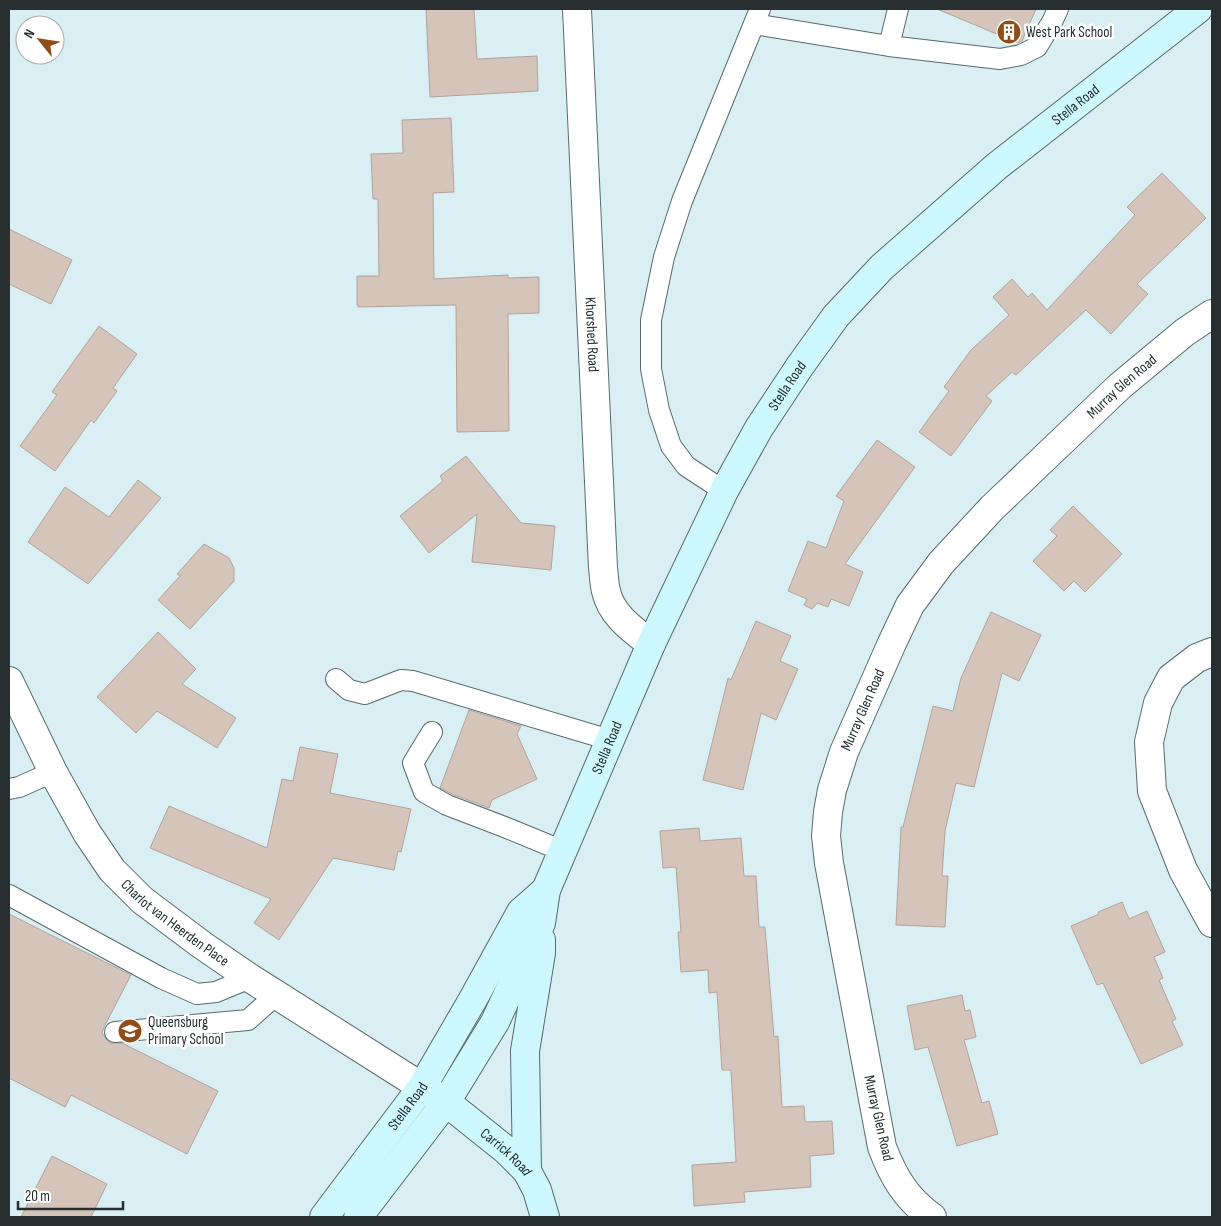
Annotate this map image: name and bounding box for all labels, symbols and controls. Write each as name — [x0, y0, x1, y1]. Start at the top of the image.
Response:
north arrow — [15, 15, 65, 65]
building icon: West Park School — [996, 19, 1022, 45]
place label: West Park School — [1026, 23, 1112, 42]
text: N — [20, 26, 38, 41]
street label: Stella Road — [1048, 80, 1104, 130]
street label: Khorshed Road — [580, 297, 603, 373]
street label: Murray Glen Road — [1083, 350, 1161, 423]
street label: Stella Road — [764, 357, 811, 414]
street label: Murray Glen Road — [837, 666, 889, 754]
street label: Stella Road — [588, 718, 627, 777]
street label: Charlot van Heerden Place — [117, 875, 233, 971]
place label: Queensburg Primary School — [148, 1013, 224, 1049]
school or university icon: Queensburg Primary School — [117, 1018, 143, 1044]
street label: Murray Glen Road — [859, 1073, 898, 1163]
street label: Stella Road — [384, 1079, 433, 1134]
street label: Carrick Road — [476, 1124, 537, 1179]
scale bar — [18, 1178, 122, 1210]
text: 20 m — [25, 1187, 50, 1206]

